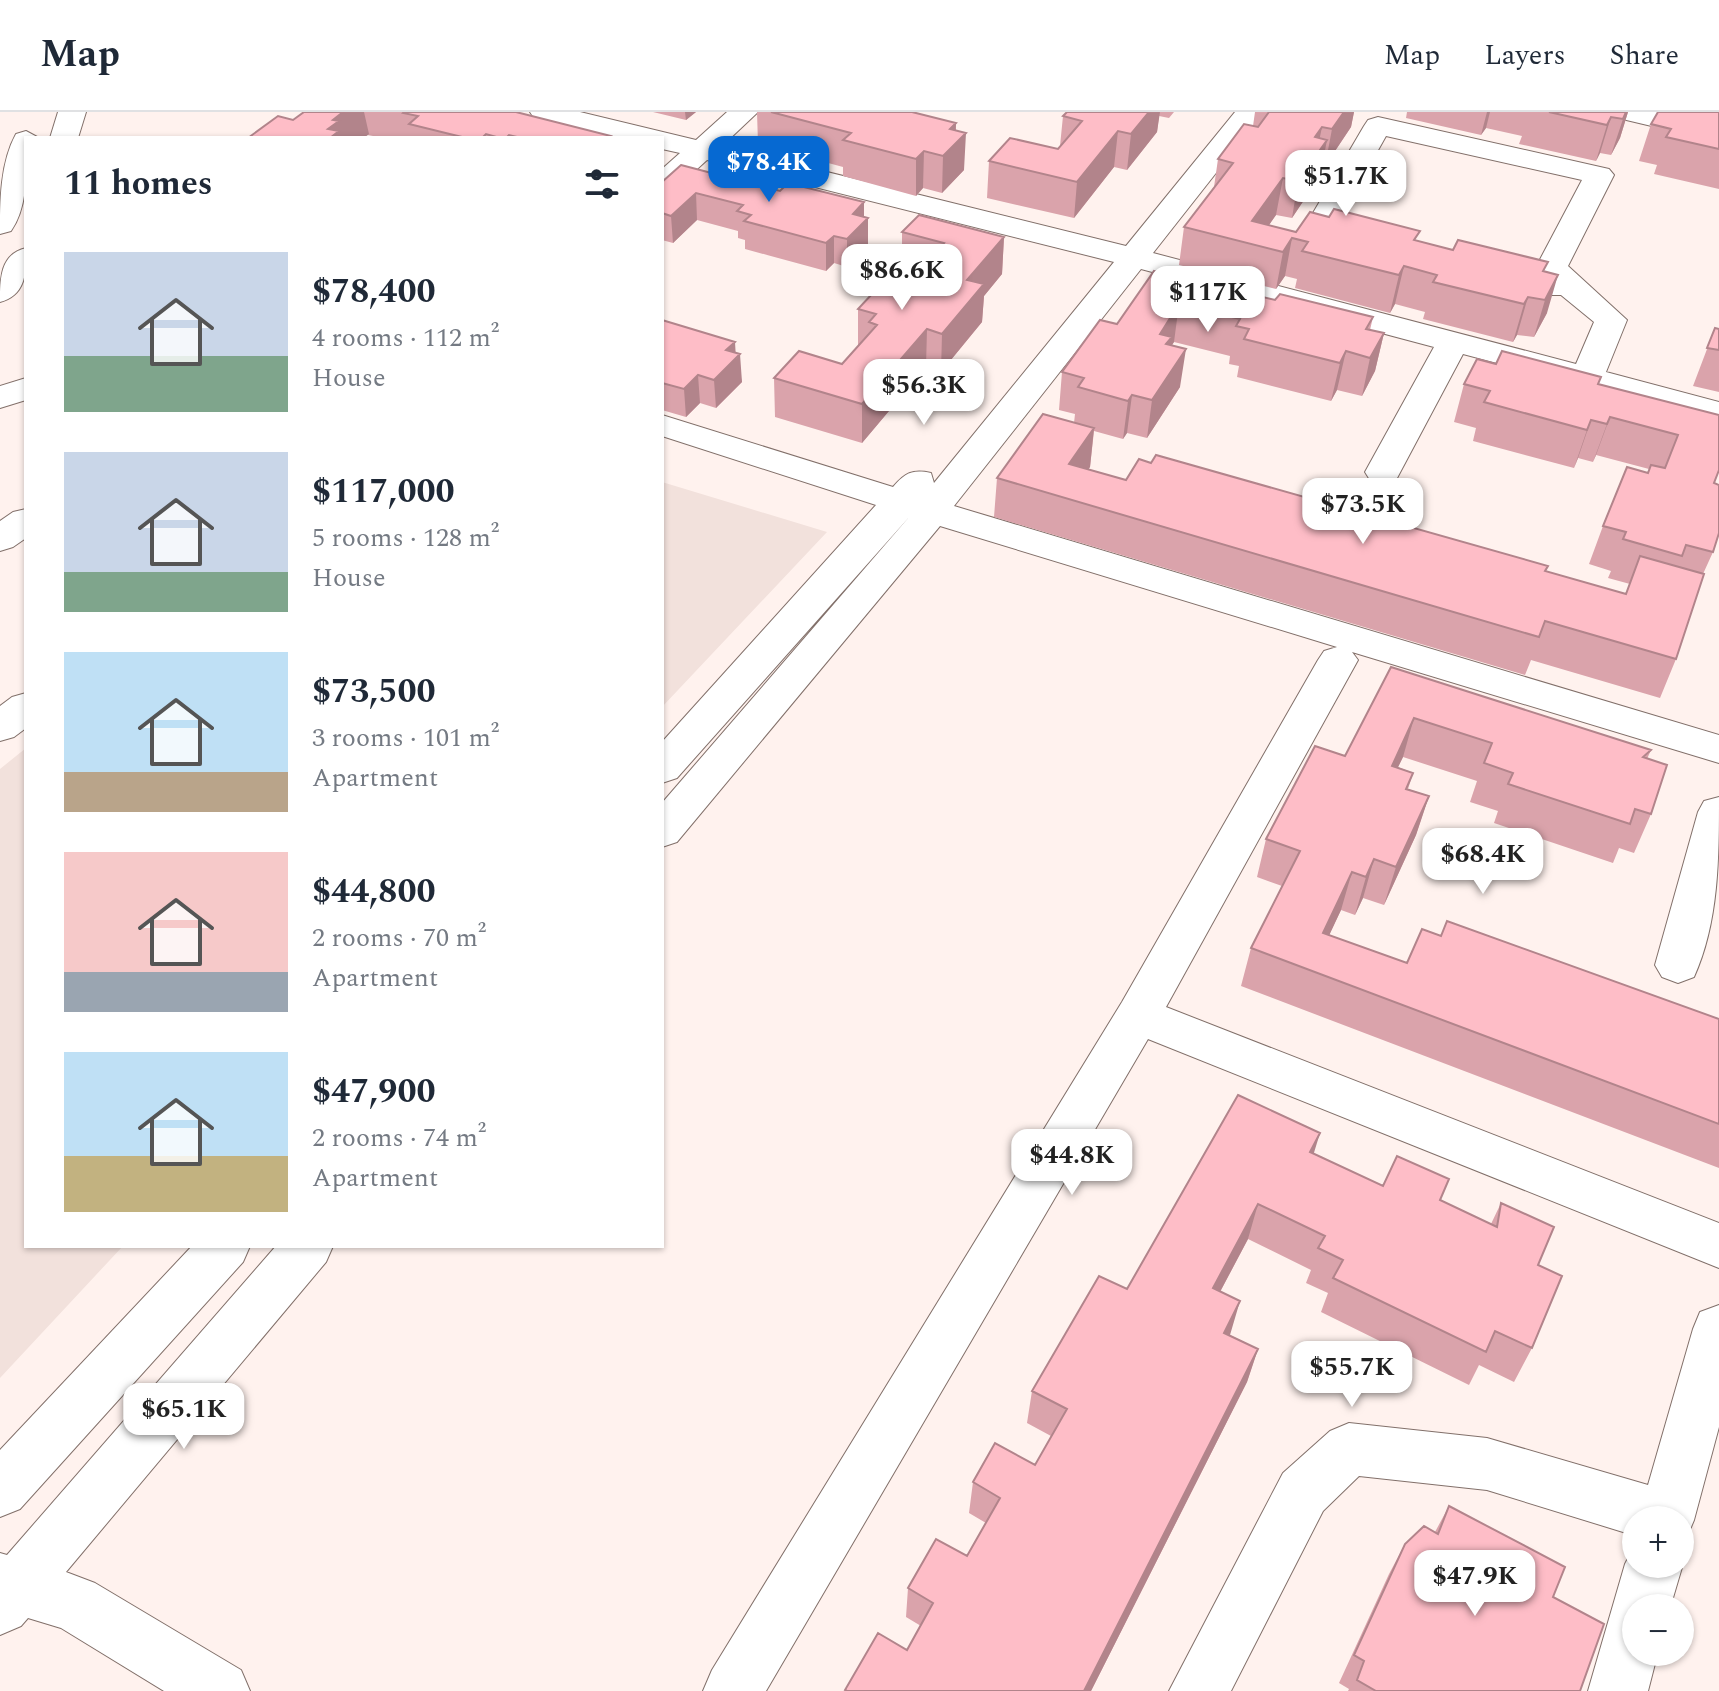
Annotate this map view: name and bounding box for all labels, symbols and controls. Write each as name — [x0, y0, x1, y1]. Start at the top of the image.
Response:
text: Map — [40, 26, 120, 84]
text: Map — [1384, 34, 1440, 77]
text: Layers — [1484, 34, 1566, 77]
text: Share — [1610, 34, 1679, 77]
pin: $78.4K — [704, 136, 834, 204]
text: $78.4K — [726, 142, 812, 182]
pin: $51.7K — [1281, 150, 1411, 218]
text: $51.7K — [1303, 156, 1389, 196]
text: 11 homes — [64, 158, 213, 210]
icon: filters — [580, 162, 624, 206]
pin: $86.6K — [837, 244, 967, 312]
text: $86.6K — [859, 250, 945, 290]
text: $78,400 — [312, 266, 436, 318]
pin: $117K — [1152, 266, 1264, 334]
text: $117K — [1169, 272, 1247, 312]
icon: home — [128, 284, 224, 380]
text: 4 rooms · 112 m² — [312, 318, 499, 358]
text: House — [312, 358, 386, 398]
pin: $56.3K — [859, 359, 989, 427]
text: $56.3K — [881, 365, 967, 405]
text: $117,000 — [312, 466, 455, 518]
pin: $73.5K — [1298, 478, 1428, 546]
icon: home — [128, 484, 224, 580]
text: $73.5K — [1320, 484, 1406, 524]
text: 5 rooms · 128 m² — [312, 518, 499, 558]
text: House — [312, 558, 386, 598]
text: $73,500 — [312, 666, 436, 718]
icon: home — [128, 684, 224, 780]
text: 3 rooms · 101 m² — [312, 718, 499, 758]
text: Apartment — [312, 758, 438, 798]
pin: $68.4K — [1418, 828, 1548, 896]
text: $68.4K — [1440, 834, 1526, 874]
text: $44,800 — [312, 866, 436, 918]
icon: home — [128, 884, 224, 980]
text: 2 rooms · 70 m² — [312, 918, 486, 958]
text: Apartment — [312, 958, 438, 998]
text: $47,900 — [312, 1066, 436, 1118]
icon: home — [128, 1084, 224, 1180]
text: 2 rooms · 74 m² — [312, 1118, 486, 1158]
pin: $44.8K — [1007, 1129, 1137, 1197]
text: $44.8K — [1029, 1135, 1115, 1175]
text: Apartment — [312, 1158, 438, 1198]
pin: $55.7K — [1287, 1341, 1417, 1409]
text: $55.7K — [1309, 1347, 1395, 1387]
pin: $65.1K — [119, 1383, 249, 1451]
text: $65.1K — [141, 1389, 227, 1429]
map controls — [1622, 1506, 1694, 1666]
button: + — [1622, 1506, 1694, 1578]
pin: $47.9K — [1410, 1550, 1540, 1618]
text: $47.9K — [1432, 1556, 1518, 1596]
button: − — [1622, 1594, 1694, 1666]

